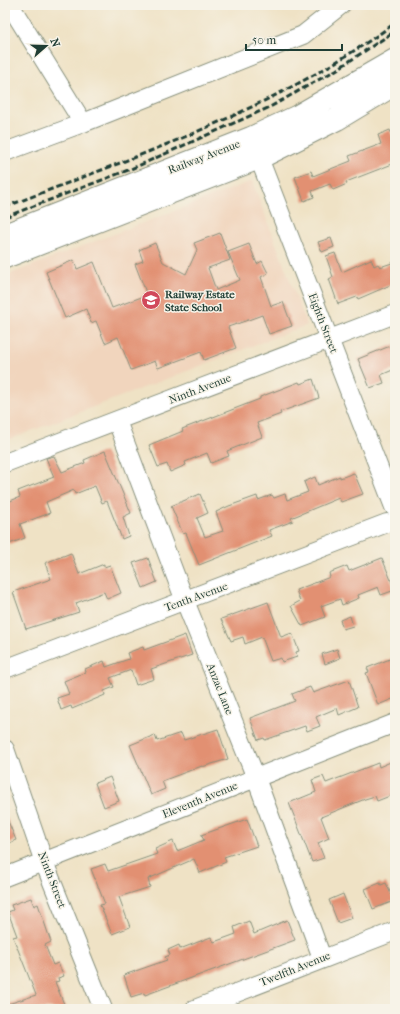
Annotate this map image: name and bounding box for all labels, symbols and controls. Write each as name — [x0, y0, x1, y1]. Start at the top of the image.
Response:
north arrow — [26, 26, 66, 66]
scale bar — [246, 26, 342, 52]
text: 50 m — [252, 33, 276, 47]
text: N — [47, 37, 63, 50]
street label: Railway Avenue — [166, 137, 242, 177]
place label: Railway Estate State School — [165, 288, 235, 314]
school or university icon: Railway Estate State School — [140, 289, 162, 311]
street label: Eighth Street — [306, 291, 340, 355]
street label: Ninth Avenue — [167, 371, 234, 407]
street label: Tenth Avenue — [163, 579, 230, 614]
street label: Anzac Lane — [203, 661, 236, 717]
street label: Eleventh Avenue — [160, 779, 240, 821]
street label: Ninth Street — [35, 850, 69, 910]
street label: Twelfth Avenue — [258, 949, 333, 989]

